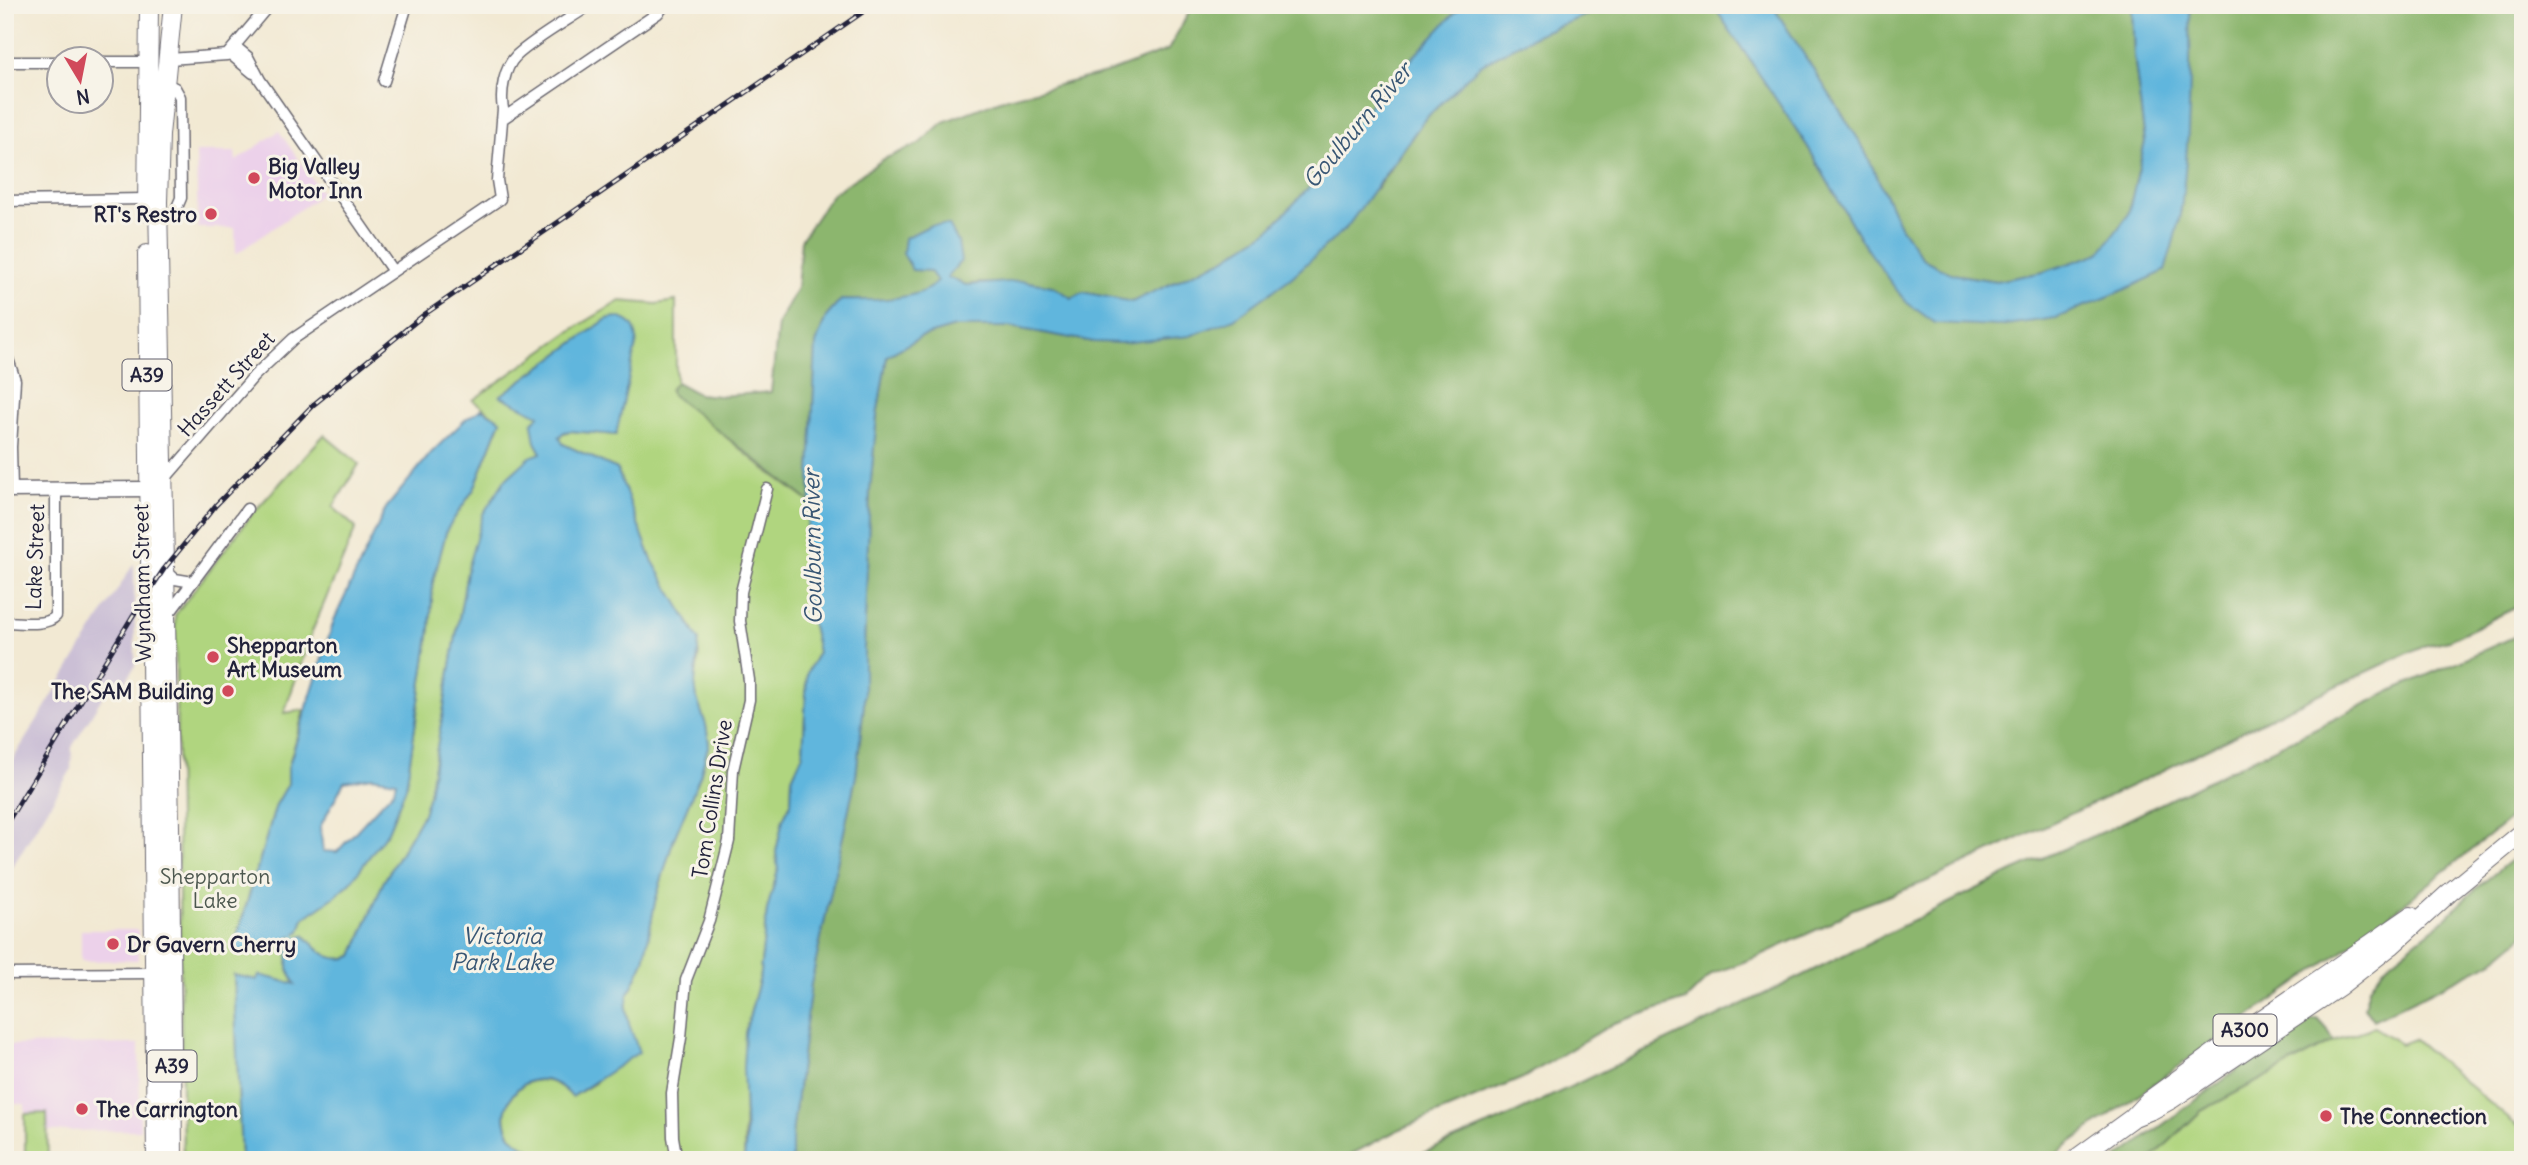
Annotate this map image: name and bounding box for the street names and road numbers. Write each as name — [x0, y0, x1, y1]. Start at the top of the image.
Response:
street label: Hassett Street — [172, 326, 280, 442]
road number: A39 — [122, 360, 172, 390]
street label: Lake Street — [20, 503, 50, 611]
street label: Wyndham Street — [127, 503, 157, 663]
street label: Tom Collins Drive — [686, 718, 738, 880]
road number: A300 — [2214, 1014, 2276, 1046]
road number: A39 — [148, 1050, 196, 1082]

